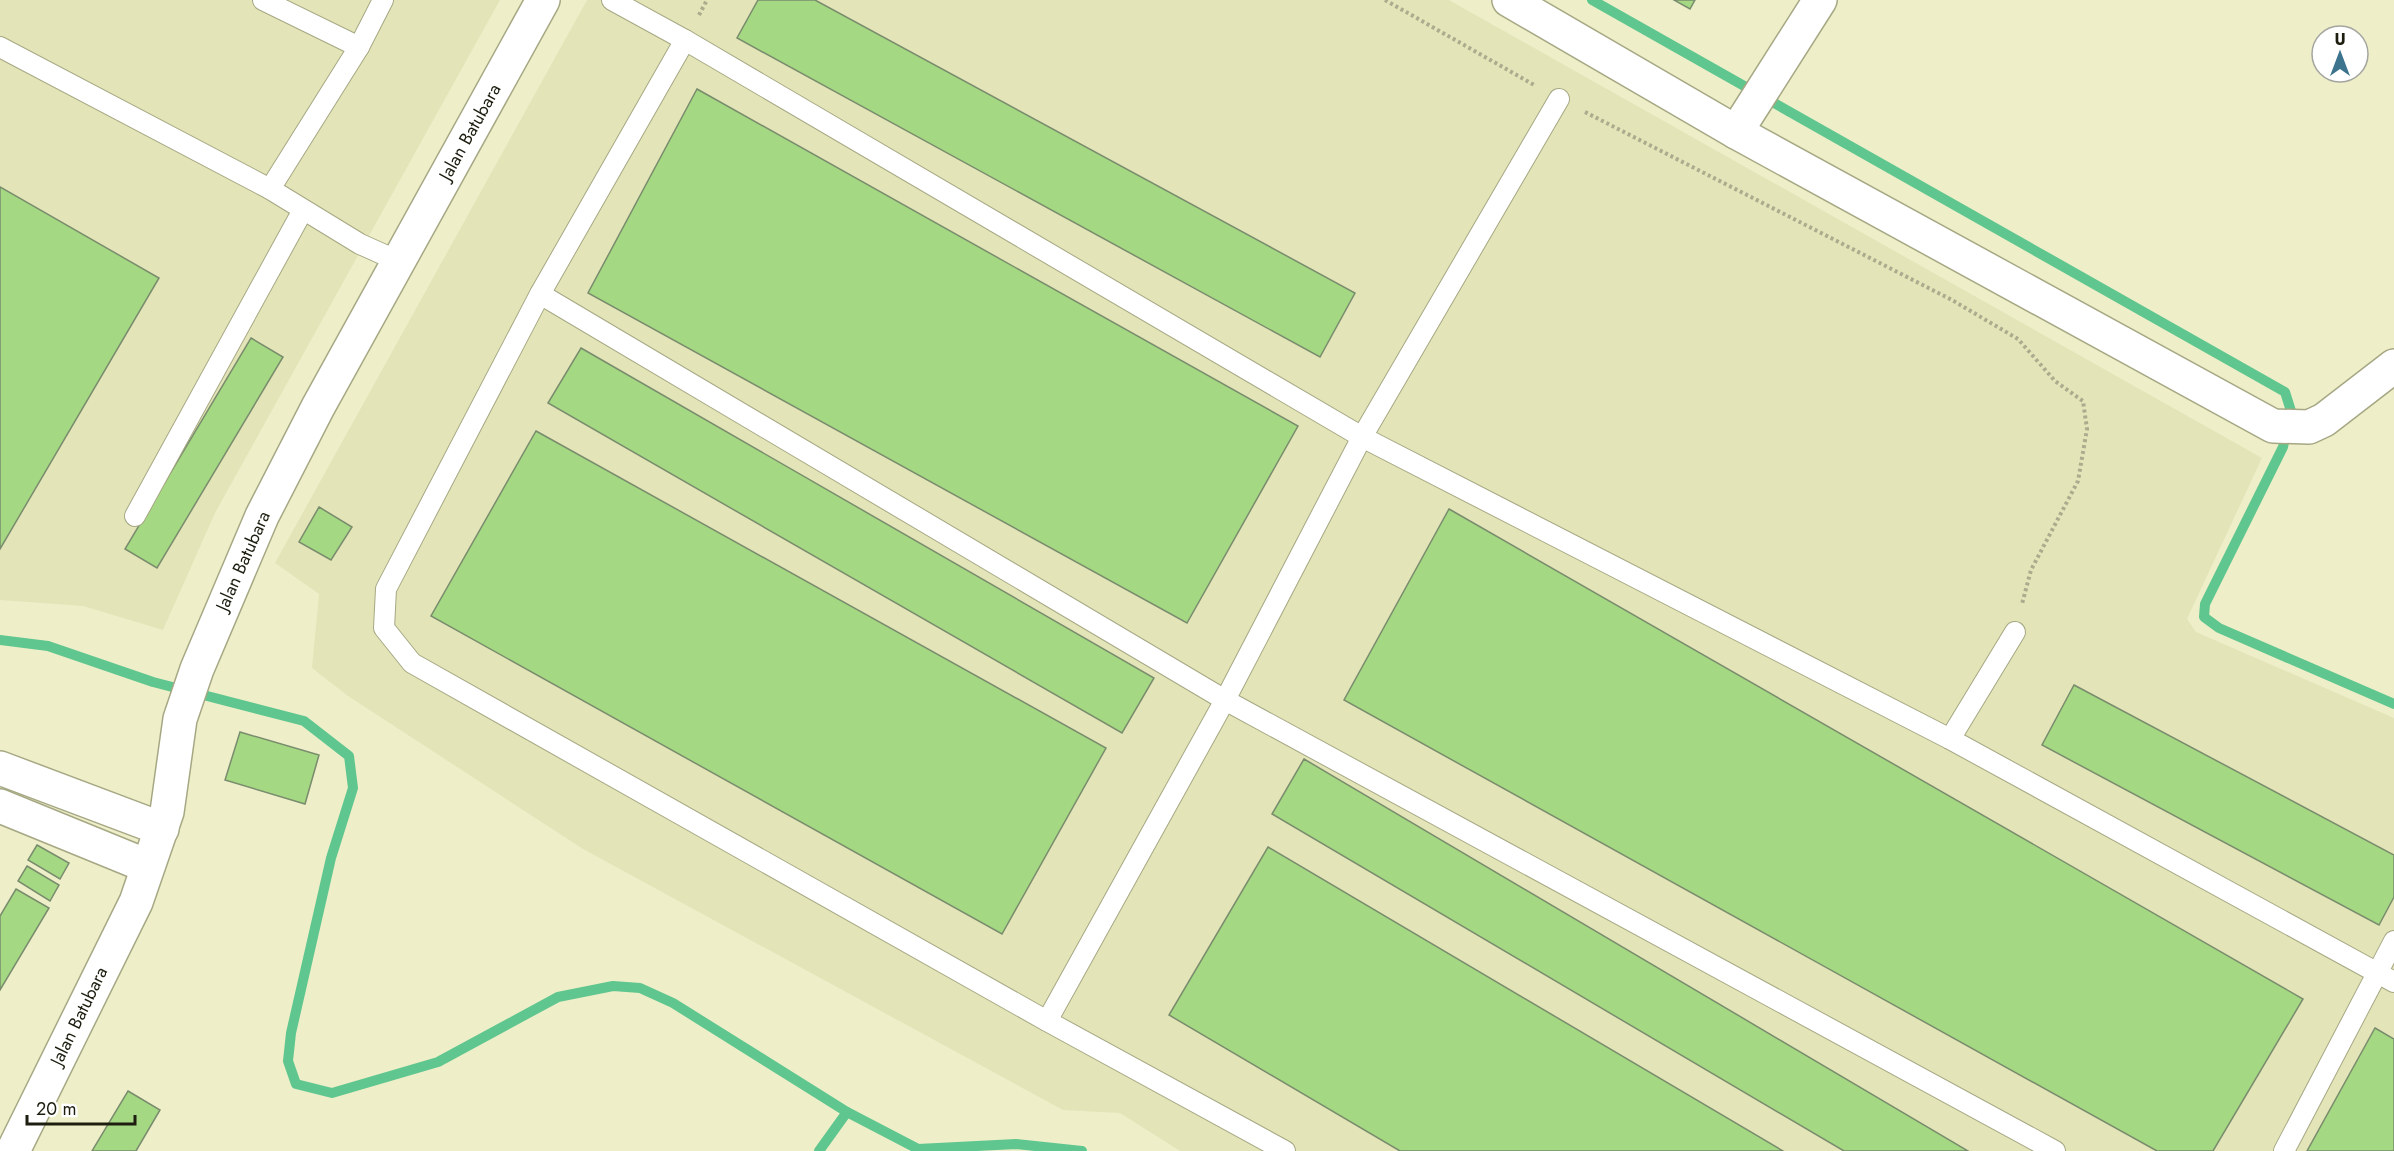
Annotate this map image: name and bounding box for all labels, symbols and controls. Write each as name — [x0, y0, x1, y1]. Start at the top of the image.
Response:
north arrow — [2310, 24, 2370, 84]
text: U — [2334, 28, 2346, 51]
street label: Jalan Batubara — [432, 79, 507, 187]
street label: Jalan Batubara — [209, 507, 277, 617]
street label: Jalan Batubara — [43, 962, 114, 1072]
scale bar — [27, 1088, 135, 1126]
text: 20 m — [36, 1096, 76, 1122]

